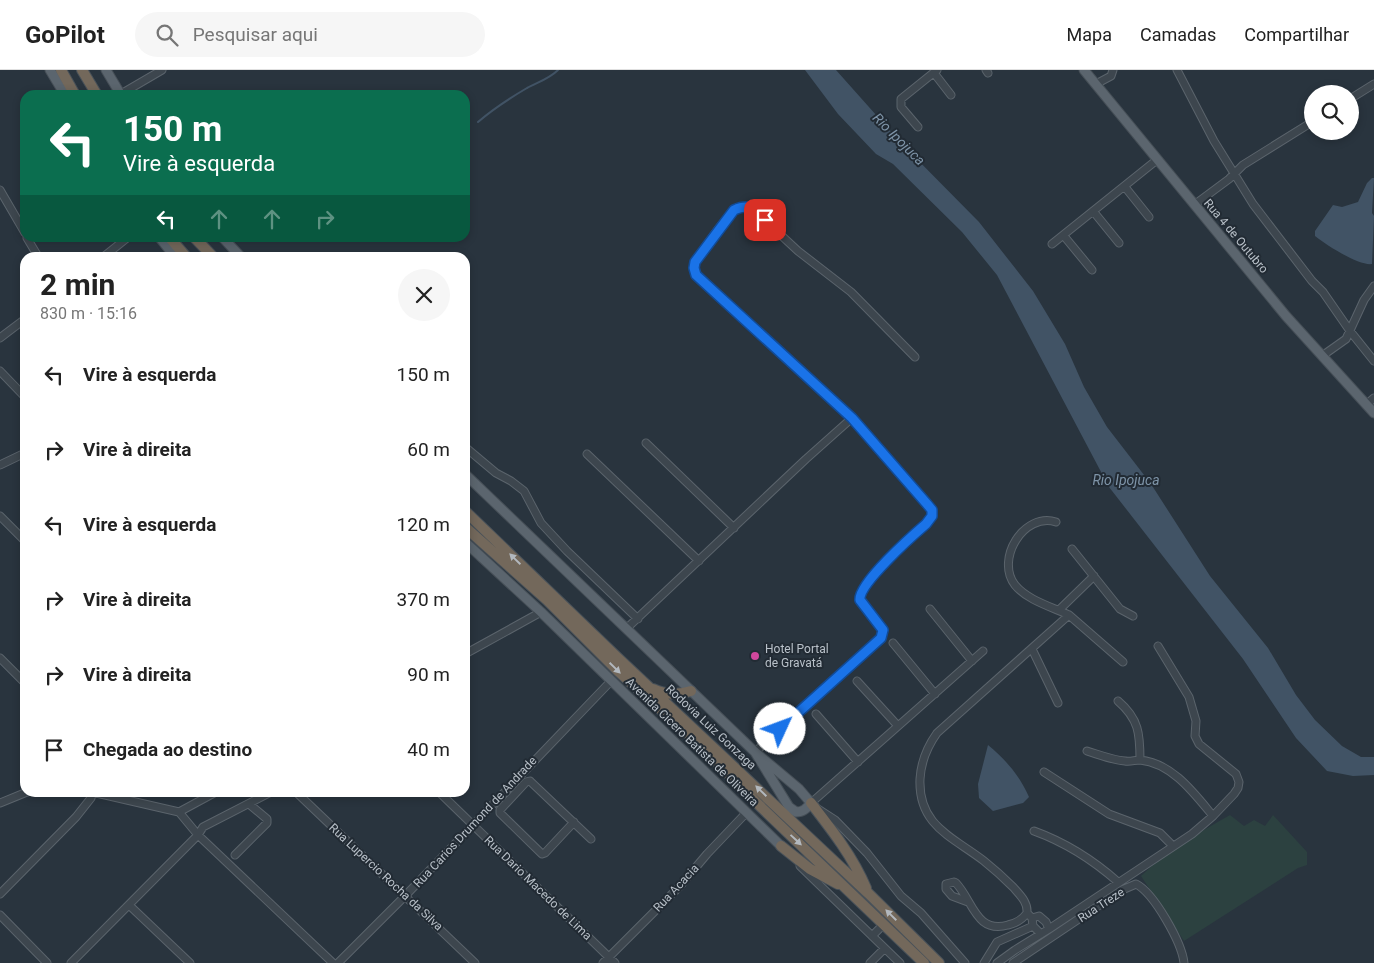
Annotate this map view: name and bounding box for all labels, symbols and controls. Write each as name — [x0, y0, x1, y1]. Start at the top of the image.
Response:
search box — [135, 12, 485, 57]
text: GoPilot — [25, 21, 105, 49]
icon: search — [153, 21, 181, 49]
text: Pesquisar aqui — [193, 23, 318, 46]
text: Mapa — [1067, 24, 1112, 45]
text: Camadas — [1140, 24, 1216, 45]
text: Compartilhar — [1244, 24, 1349, 45]
map controls — [1304, 85, 1359, 140]
button: search — [1304, 85, 1359, 140]
text: 150 m — [123, 109, 222, 150]
icon: left — [40, 110, 105, 175]
water label: Rio Ipojuca — [870, 110, 928, 168]
text: Vire à esquerda — [123, 151, 275, 176]
street label: Rua 4 de Outubro — [1201, 196, 1271, 276]
pin — [744, 199, 786, 241]
icon: left — [152, 205, 180, 233]
icon: ahead — [205, 205, 233, 233]
icon: ahead — [258, 205, 286, 233]
icon: right — [311, 205, 339, 233]
icon: arrive — [751, 206, 779, 234]
text: 2 min — [40, 267, 115, 302]
button: close — [398, 269, 450, 321]
text: 830 m · 15:16 — [40, 304, 137, 323]
icon: left — [40, 361, 68, 389]
text: Vire à esquerda — [83, 363, 216, 386]
text: 150 m — [397, 363, 450, 386]
icon: right — [40, 436, 68, 464]
text: Vire à direita — [83, 438, 192, 461]
text: 60 m — [407, 438, 450, 461]
water label: Rio Ipojuca — [1092, 472, 1160, 488]
icon: left — [40, 511, 68, 539]
text: Vire à esquerda — [83, 513, 216, 536]
text: 120 m — [397, 513, 450, 536]
one-way arrow — [510, 553, 522, 565]
icon: right — [40, 586, 68, 614]
text: Vire à direita — [83, 588, 192, 611]
text: 370 m — [397, 588, 450, 611]
place label: Hotel Portal de Gravatá — [765, 642, 829, 670]
marker: Hotel Portal de Gravatá — [749, 650, 761, 662]
icon: right — [40, 661, 68, 689]
one-way arrow — [609, 661, 621, 673]
text: Vire à direita — [83, 663, 192, 686]
text: 90 m — [407, 663, 450, 686]
street label: Avenida Cicero Batista de Oliveira — [623, 675, 761, 809]
street label: Rodovia Luiz Gonzaga — [663, 682, 759, 772]
position arrow — [753, 702, 805, 754]
icon: arrive — [40, 736, 68, 764]
text: Chegada ao destino — [83, 738, 252, 761]
text: 40 m — [407, 738, 450, 761]
street label: Rua Carios Drumond de Andrade — [411, 754, 539, 890]
one-way arrow — [755, 785, 767, 797]
street label: Rua Lupercio Rocha da Silva — [326, 821, 446, 933]
street label: Rua Dario Macedo de Lima — [482, 833, 594, 943]
one-way arrow — [790, 834, 802, 846]
street label: Rua Acacia — [650, 861, 702, 915]
street label: Rua Treze — [1075, 885, 1127, 925]
one-way arrow — [885, 910, 897, 922]

